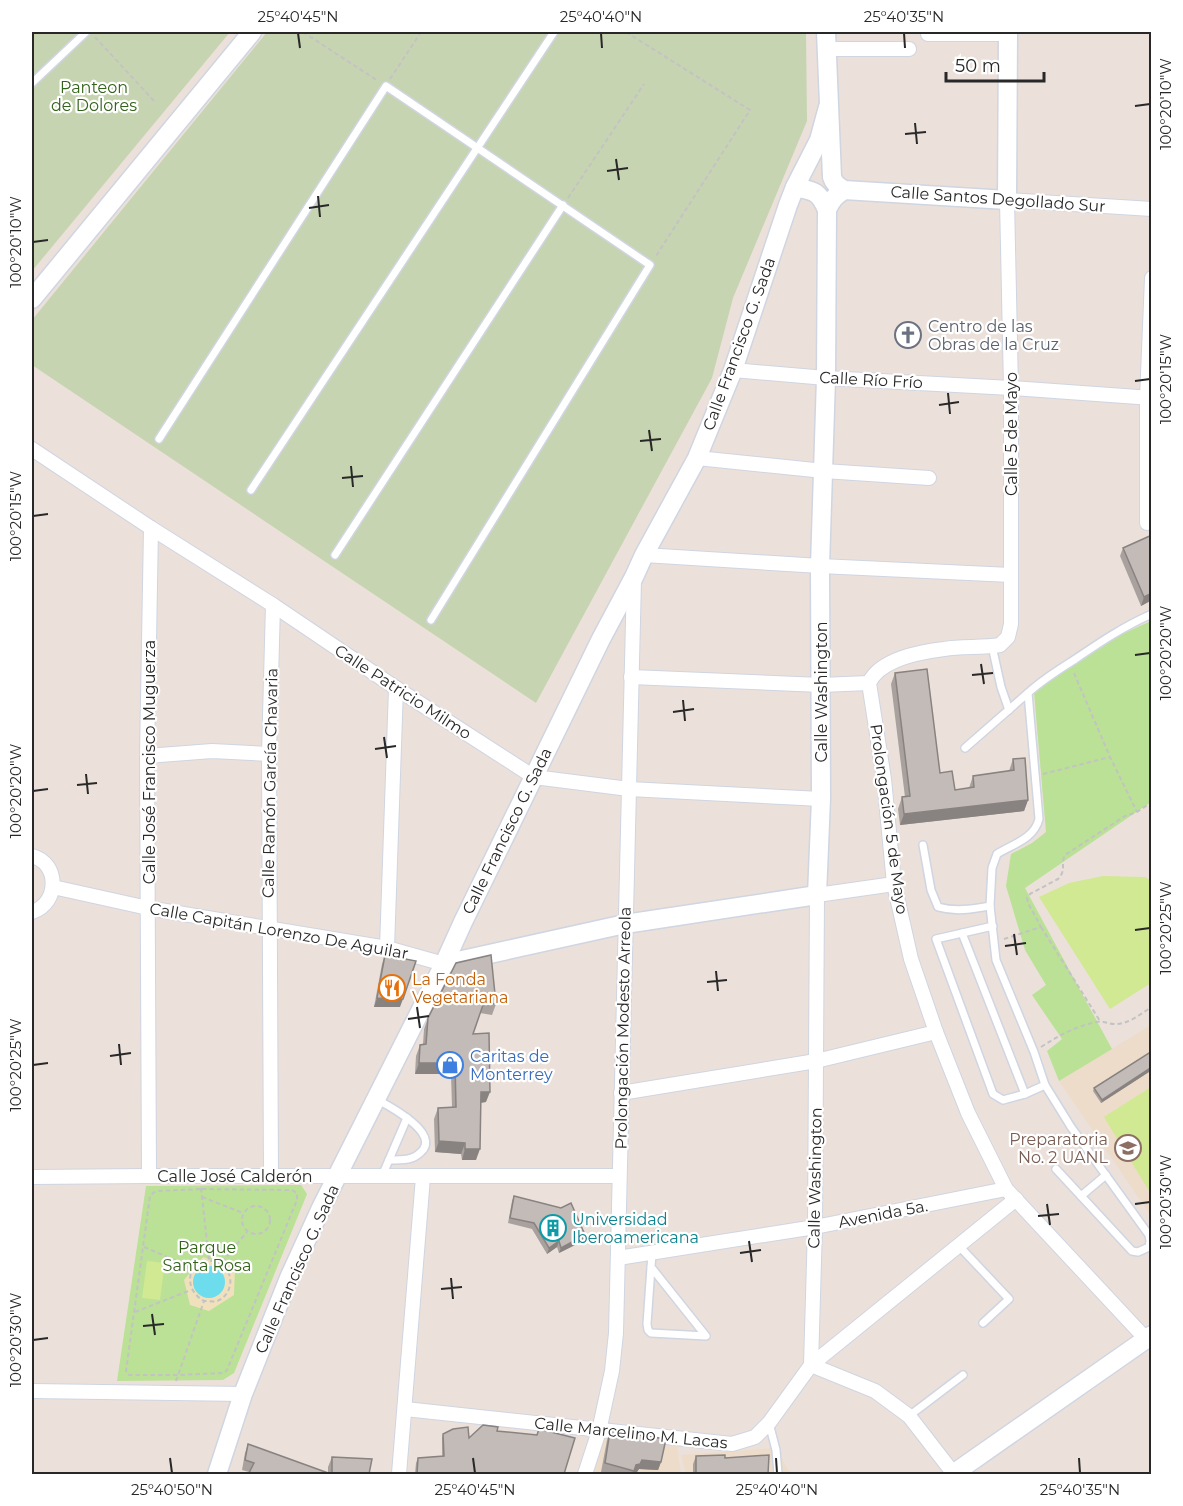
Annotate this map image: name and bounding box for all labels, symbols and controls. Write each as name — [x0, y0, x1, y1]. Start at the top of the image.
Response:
text: 25°40'45"N — [257, 7, 339, 26]
text: 25°40'40"N — [560, 7, 642, 26]
text: 25°40'35"N — [864, 7, 944, 26]
scale bar — [946, 45, 1044, 83]
text: 50 m — [955, 55, 1001, 77]
text: 100°20'10"W — [1156, 58, 1175, 150]
park label: Panteon de Dolores — [51, 78, 137, 115]
street label: Calle Santos Degollado Sur — [890, 182, 1106, 216]
text: 100°20'10"W — [6, 196, 25, 288]
street label: Calle Francisco G. Sada — [699, 255, 779, 433]
place label: Centro de las Obras de la Cruz — [928, 317, 1059, 354]
church icon: Centro de las Obras de la Cruz — [893, 320, 923, 350]
text: 100°20'15"W — [1156, 333, 1175, 424]
street label: Calle Río Frío — [819, 368, 923, 392]
street label: Calle 5 de Mayo — [1002, 372, 1021, 496]
text: 100°20'15"W — [6, 470, 25, 561]
text: 100°20'20"W — [1156, 605, 1175, 700]
street label: Calle Washington — [812, 621, 831, 763]
street label: Calle José Francisco Muguerza — [140, 640, 159, 884]
street label: Calle Patricio Milmo — [331, 641, 475, 743]
street label: Calle Ramón García Chavaria — [258, 668, 282, 898]
street label: Prolongación 5 de Mayo — [866, 723, 912, 915]
text: 100°20'20"W — [6, 743, 25, 838]
street label: Calle Francisco G. Sada — [458, 745, 556, 917]
text: 100°20'25"W — [1156, 881, 1175, 975]
street label: Calle Capitán Lorenzo De Aguilar — [148, 899, 410, 963]
street label: Prolongación Modesto Arreola — [611, 907, 635, 1149]
place label: La Fonda Vegetariana — [412, 970, 509, 1007]
restaurant icon: La Fonda Vegetariana — [377, 973, 407, 1003]
text: 100°20'25"W — [6, 1018, 25, 1112]
place label: Caritas de Monterrey — [470, 1047, 553, 1084]
shop icon: Caritas de Monterrey — [435, 1050, 465, 1080]
street label: Calle Washington — [804, 1107, 826, 1249]
place label: Preparatoria No. 2 UANL — [1009, 1130, 1109, 1167]
school or university icon: Preparatoria No. 2 UANL — [1113, 1133, 1143, 1163]
text: 100°20'30"W — [1156, 1154, 1175, 1249]
street label: Calle José Calderón — [157, 1167, 313, 1186]
street label: Calle Francisco G. Sada — [251, 1182, 343, 1356]
street label: Avenida 5a. — [837, 1196, 929, 1232]
place label: Universidad Iberoamericana — [572, 1210, 699, 1247]
building icon: Universidad Iberoamericana — [538, 1213, 568, 1243]
park label: Parque Santa Rosa — [163, 1238, 251, 1275]
text: 100°20'30"W — [6, 1292, 25, 1387]
street label: Calle Marcelino M. Lacas — [533, 1413, 729, 1453]
text: 25°40'50"N — [131, 1480, 213, 1499]
text: 25°40'45"N — [434, 1480, 516, 1499]
text: 25°40'40"N — [736, 1480, 818, 1499]
text: 25°40'35"N — [1040, 1480, 1120, 1499]

